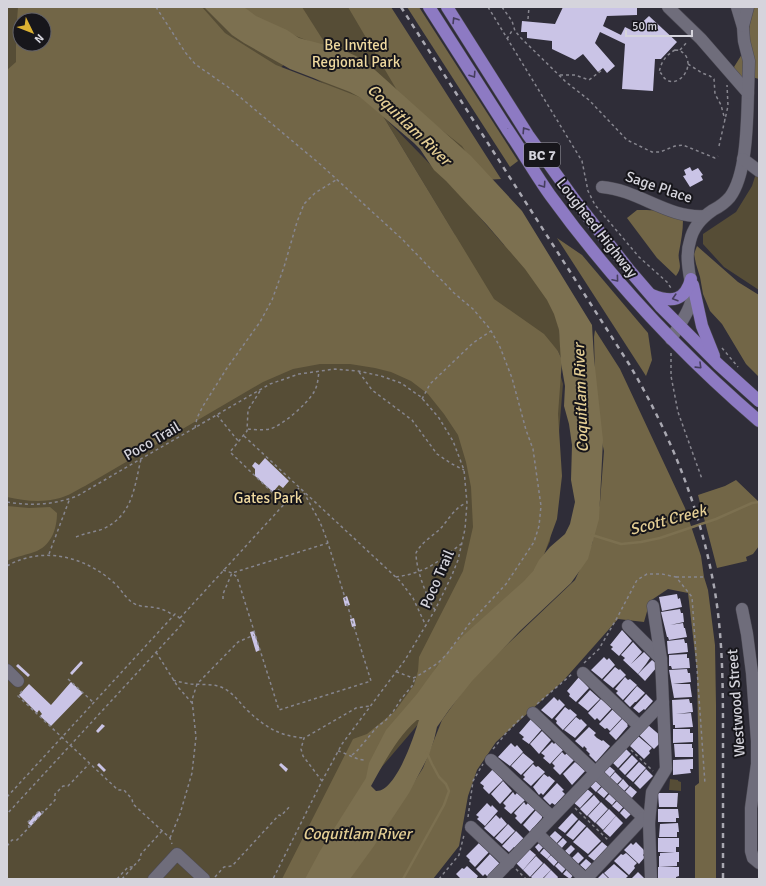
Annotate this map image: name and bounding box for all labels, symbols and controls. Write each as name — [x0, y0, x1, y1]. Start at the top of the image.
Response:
north arrow — [12, 12, 52, 52]
scale bar — [626, 12, 692, 38]
one-way arrow — [452, 17, 460, 24]
text: 50 m — [632, 19, 657, 34]
text: N — [32, 31, 46, 46]
park label: Be Invited Regional Park — [312, 36, 401, 71]
one-way arrow — [468, 71, 476, 78]
water label: Coquitlam River — [363, 80, 457, 171]
one-way arrow — [522, 127, 530, 134]
road number: BC 7 — [524, 143, 560, 167]
street label: Sage Place — [623, 167, 695, 207]
street label: Lougheed Highway — [553, 175, 641, 281]
one-way arrow — [538, 180, 545, 187]
one-way arrow — [611, 274, 618, 282]
one-way arrow — [672, 293, 679, 302]
water label: Coquitlam River — [569, 341, 593, 453]
one-way arrow — [694, 361, 702, 369]
street label: Poco Trail — [121, 418, 183, 464]
park label: Gates Park — [234, 489, 303, 507]
water label: Scott Creek — [627, 500, 710, 540]
street label: Poco Trail — [416, 547, 458, 611]
street label: Westwood Street — [723, 648, 749, 758]
water label: Coquitlam River — [303, 824, 413, 844]

